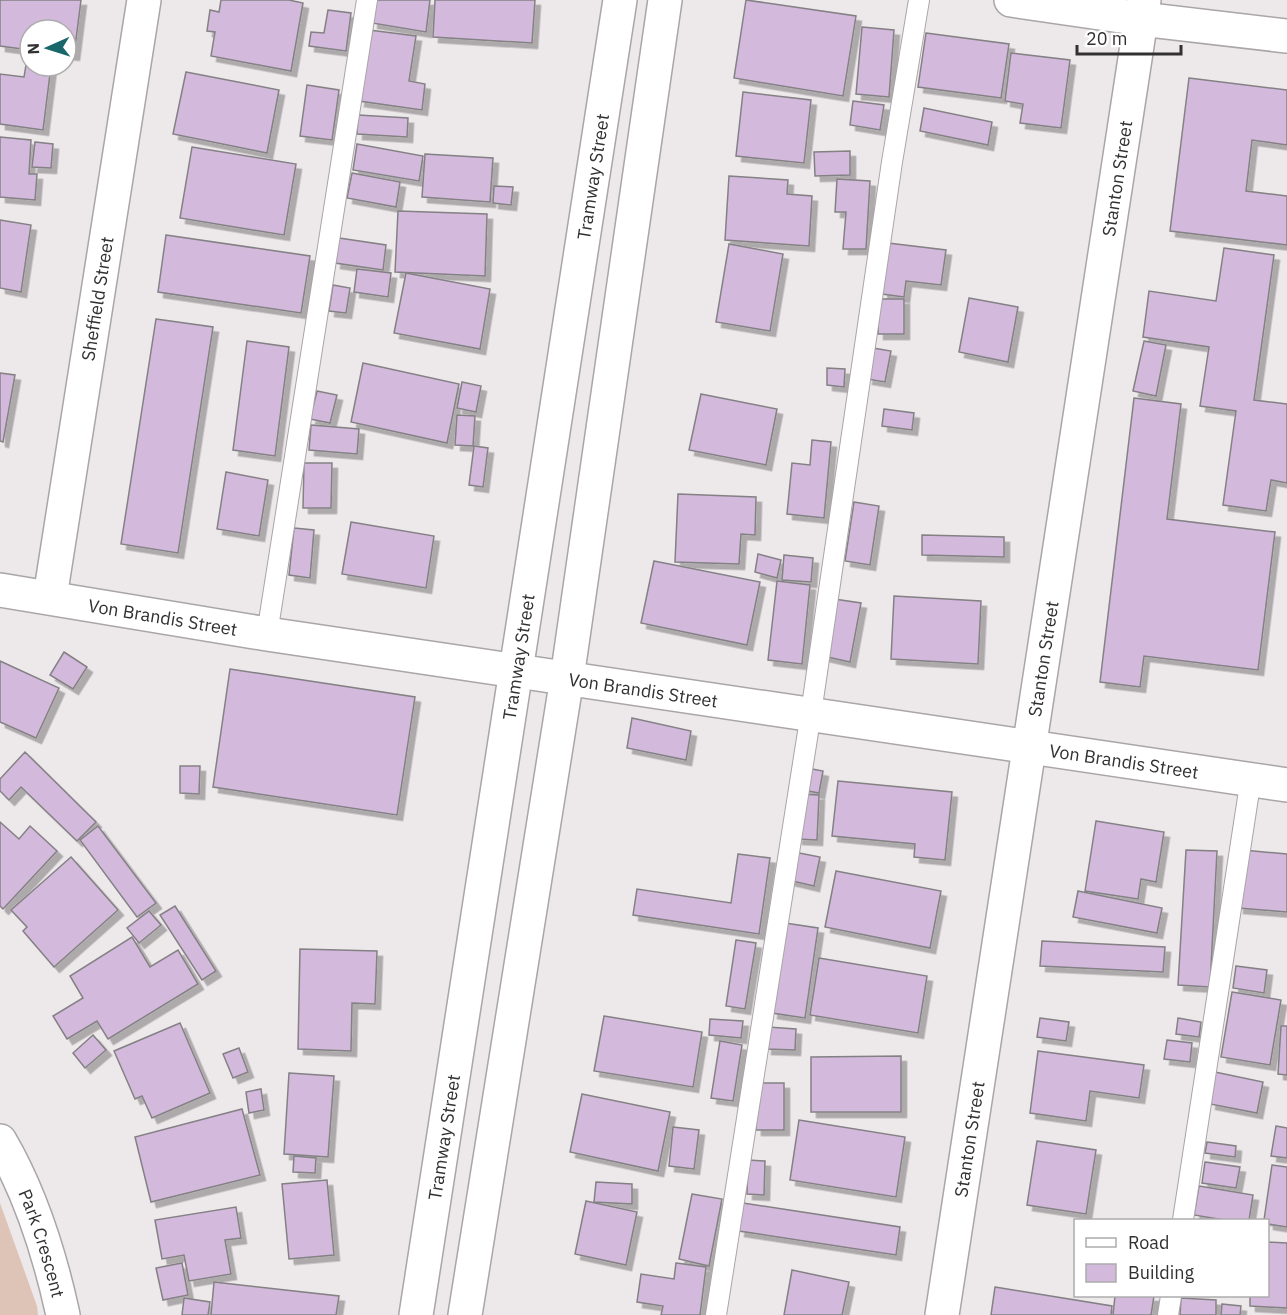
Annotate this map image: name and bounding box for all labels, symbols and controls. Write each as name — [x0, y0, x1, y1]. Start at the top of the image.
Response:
north arrow — [18, 18, 78, 78]
scale bar — [1077, 18, 1180, 56]
text: 20 m — [1086, 27, 1128, 50]
text: N — [23, 42, 43, 55]
street label: Tramway Street — [571, 112, 614, 241]
street label: Stanton Street — [1096, 119, 1137, 238]
street label: Sheffield Street — [76, 235, 118, 362]
street label: Tramway Street — [497, 592, 539, 721]
street label: Von Brandis Street — [87, 593, 239, 640]
street label: Stanton Street — [1023, 599, 1063, 718]
street label: Von Brandis Street — [567, 667, 719, 712]
street label: Von Brandis Street — [1048, 738, 1200, 783]
street label: Tramway Street — [422, 1073, 465, 1202]
street label: Stanton Street — [949, 1080, 989, 1199]
street label: Park Crescent — [14, 1185, 70, 1300]
legend — [1074, 1219, 1269, 1297]
text: Road — [1128, 1231, 1169, 1254]
text: Building — [1128, 1261, 1195, 1284]

